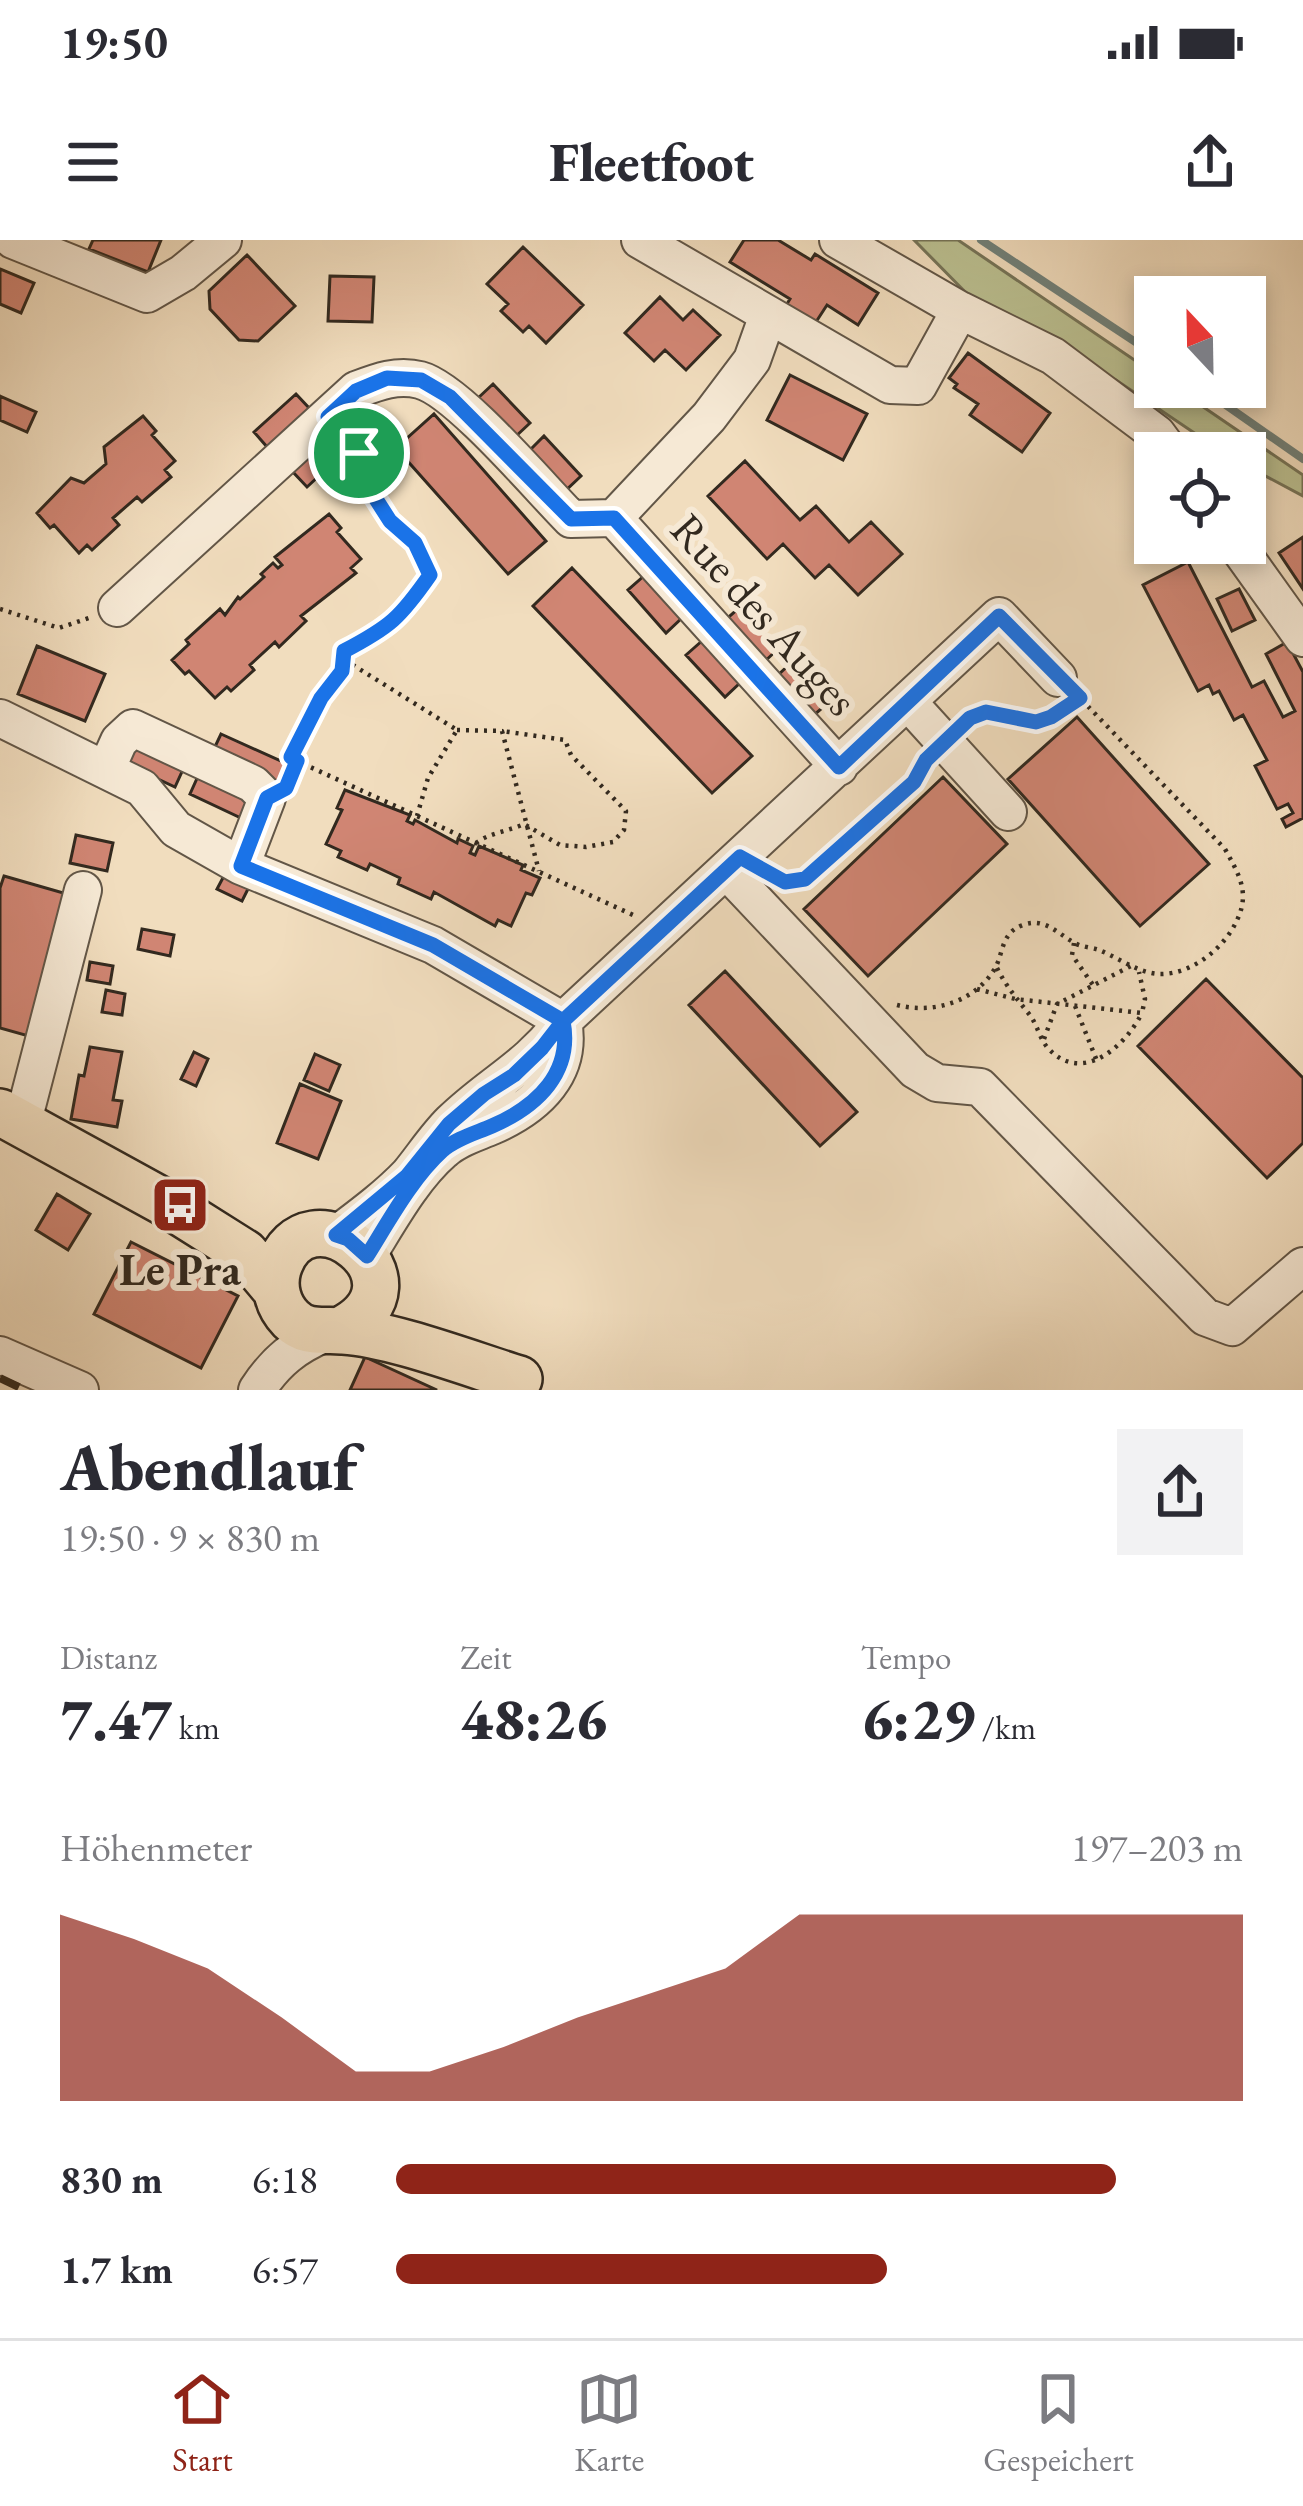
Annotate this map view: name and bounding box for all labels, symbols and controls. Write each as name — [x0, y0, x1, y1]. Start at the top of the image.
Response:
text: 19:50 — [60, 13, 168, 71]
text: Fleetfoot — [549, 127, 754, 197]
icon: menu — [60, 129, 126, 195]
icon: share — [1177, 129, 1243, 195]
north arrow — [1134, 276, 1266, 408]
map controls — [1134, 276, 1266, 564]
pin — [308, 402, 410, 504]
icon: arrive — [326, 420, 392, 486]
button: locate — [1134, 432, 1266, 564]
street label: Rue des Auges — [659, 501, 871, 727]
bus stop icon: Le Pra — [149, 1174, 211, 1236]
place label: Le Pra — [119, 1240, 241, 1298]
text: Abendlauf — [60, 1424, 357, 1510]
button: share — [1117, 1429, 1243, 1555]
text: 19:50 · 9 × 830 m — [60, 1512, 320, 1563]
text: Distanz — [60, 1636, 157, 1679]
text: Zeit — [460, 1636, 512, 1679]
text: Tempo — [861, 1636, 951, 1679]
text: 7.47 — [60, 1679, 172, 1757]
text: 48:26 — [460, 1679, 607, 1757]
text: 6:29 — [861, 1679, 975, 1757]
text: km — [172, 1706, 220, 1749]
text: /km — [975, 1706, 1036, 1749]
text: Höhenmeter — [60, 1822, 252, 1873]
text: 197–203 m — [1071, 1822, 1243, 1873]
text: 830 m — [60, 2154, 163, 2205]
text: 6:18 — [252, 2154, 318, 2205]
text: 1.7 km — [60, 2244, 173, 2295]
text: 6:57 — [252, 2244, 318, 2295]
tab: Start — [169, 2366, 235, 2481]
tab: Karte — [574, 2366, 644, 2481]
tab: Gespeichert — [983, 2366, 1134, 2481]

